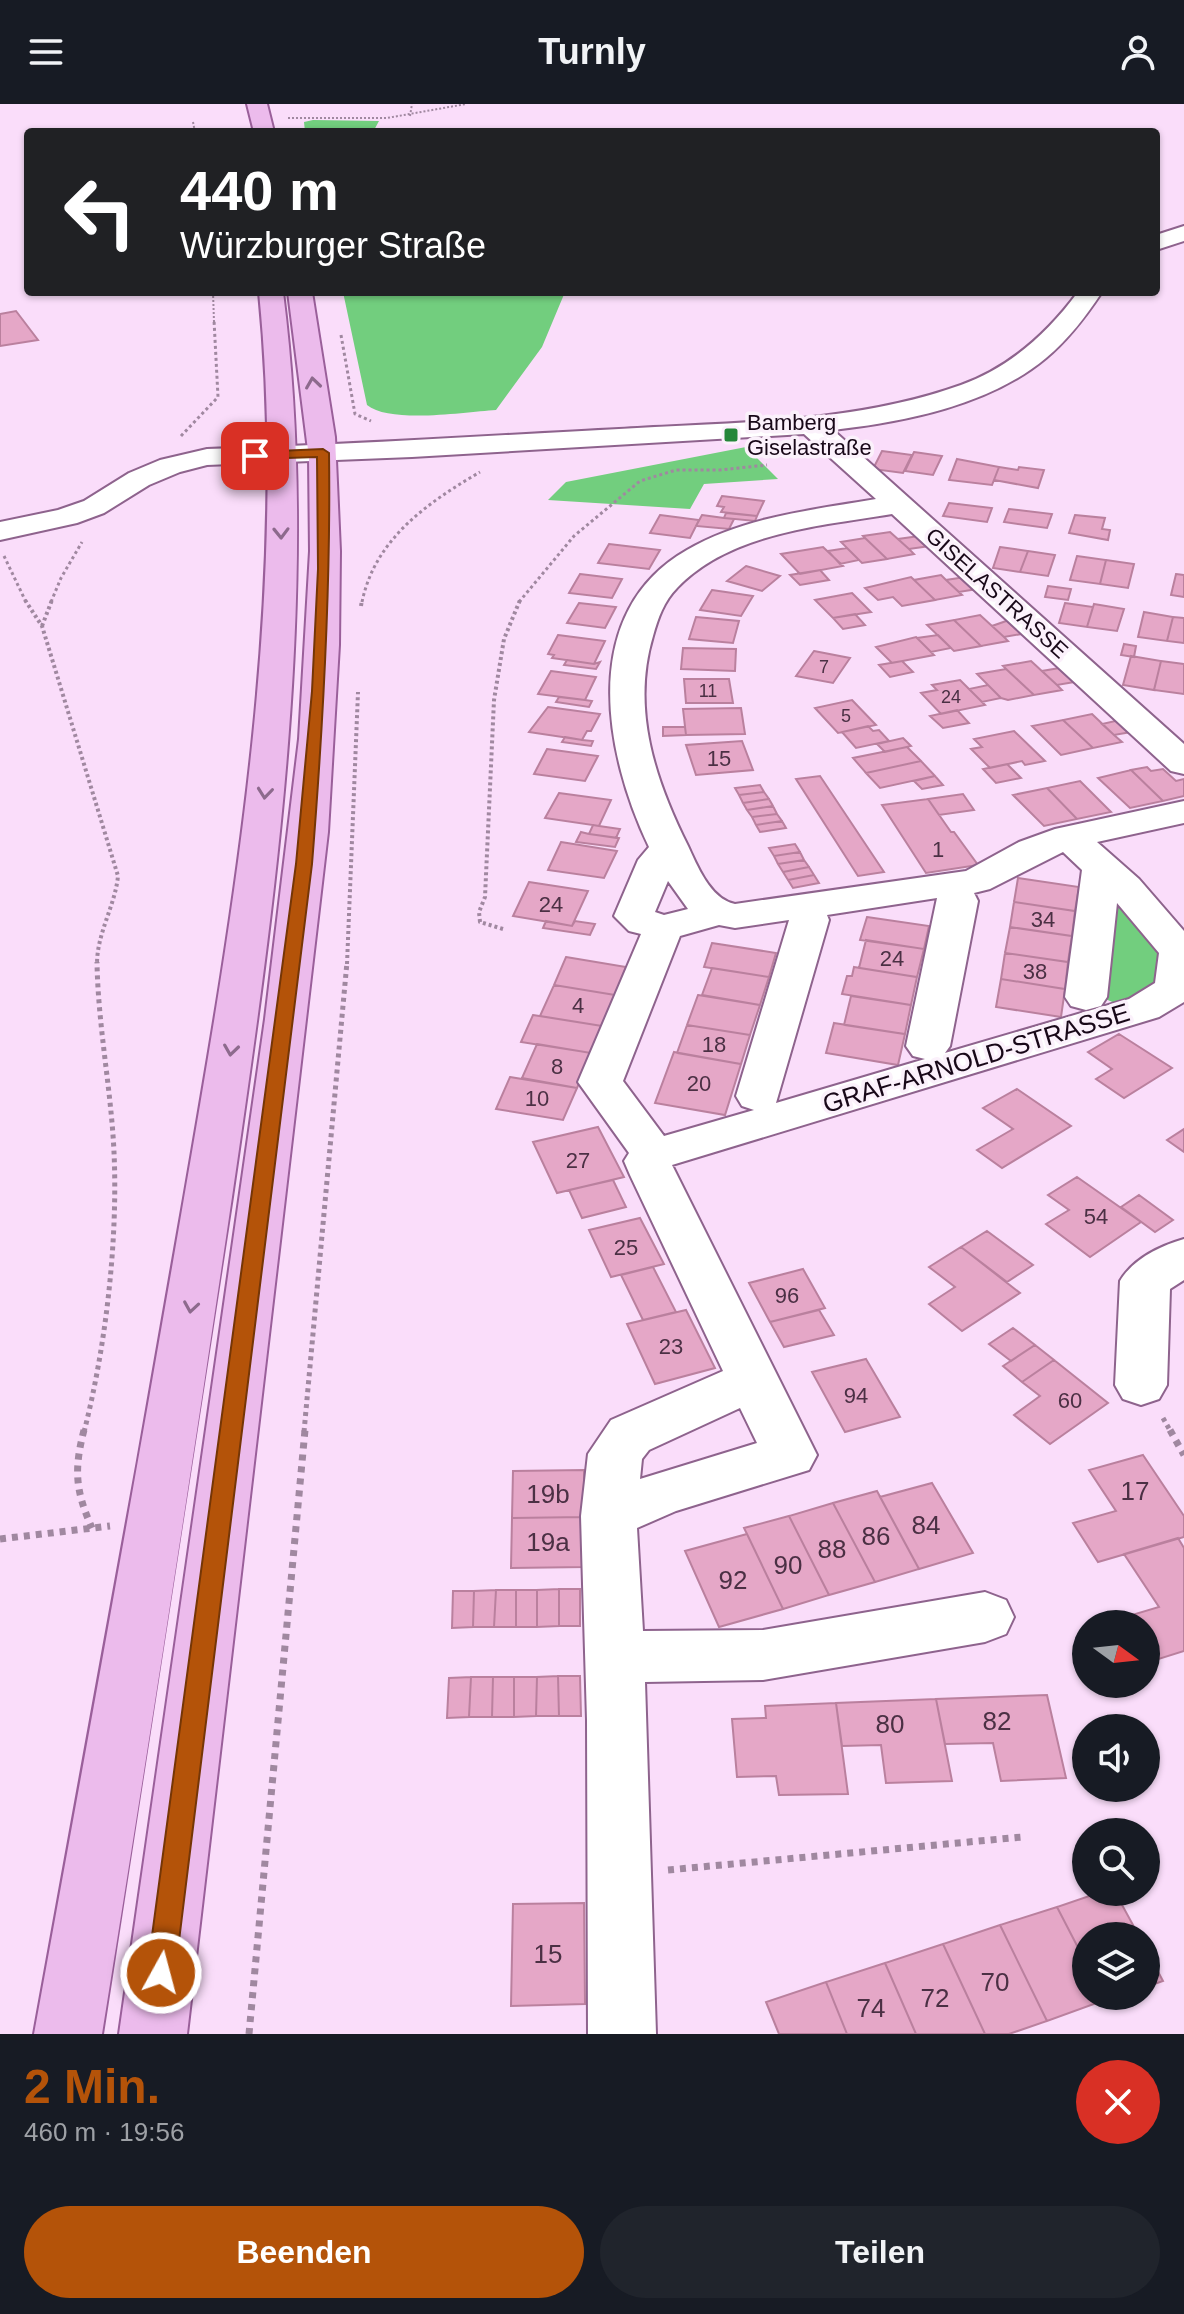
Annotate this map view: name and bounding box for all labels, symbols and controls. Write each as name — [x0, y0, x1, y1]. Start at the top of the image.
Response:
icon: menu — [24, 30, 68, 74]
icon: person — [1116, 30, 1160, 74]
text: Turnly — [538, 31, 646, 72]
text: 440 m — [180, 159, 339, 222]
icon: left — [48, 160, 152, 264]
text: Würzburger Straße — [180, 225, 486, 266]
one-way arrow — [305, 376, 322, 390]
place label: Bamberg Giselastraße — [747, 410, 872, 460]
pin — [221, 422, 289, 490]
marker: Bamberg Giselastraße — [722, 426, 740, 444]
icon: arrive — [233, 434, 277, 478]
street label: GISELASTRASSE — [921, 523, 1073, 663]
one-way arrow — [272, 527, 289, 540]
house number: 7 — [819, 657, 829, 677]
house number: 11 — [699, 681, 717, 701]
house number: 24 — [941, 687, 961, 707]
house number: 5 — [841, 706, 851, 726]
house number: 15 — [707, 746, 731, 771]
one-way arrow — [256, 786, 273, 799]
house number: 1 — [932, 837, 944, 862]
house number: 24 — [539, 892, 563, 917]
house number: 34 — [1031, 907, 1055, 932]
house number: 24 — [880, 946, 904, 971]
house number: 38 — [1023, 959, 1047, 984]
house number: 4 — [572, 993, 584, 1018]
street label: GRAF-ARNOLD-STRASSE — [819, 997, 1133, 1119]
house number: 18 — [702, 1032, 726, 1057]
one-way arrow — [223, 1043, 240, 1057]
house number: 8 — [551, 1054, 563, 1079]
house number: 20 — [687, 1071, 711, 1096]
house number: 10 — [525, 1086, 549, 1111]
house number: 27 — [566, 1148, 590, 1173]
house number: 54 — [1084, 1204, 1108, 1229]
house number: 25 — [614, 1235, 638, 1260]
house number: 96 — [775, 1283, 799, 1308]
one-way arrow — [183, 1300, 200, 1314]
house number: 23 — [659, 1334, 683, 1359]
house number: 94 — [844, 1383, 868, 1408]
house number: 60 — [1058, 1388, 1082, 1413]
house number: 17 — [1121, 1476, 1149, 1506]
house number: 19b — [526, 1479, 570, 1509]
house number: 84 — [912, 1510, 940, 1540]
house number: 86 — [862, 1521, 890, 1551]
house number: 19a — [526, 1527, 570, 1557]
house number: 88 — [818, 1534, 846, 1564]
house number: 90 — [774, 1550, 802, 1580]
house number: 92 — [719, 1565, 747, 1595]
north arrow — [1072, 1610, 1160, 1698]
map controls — [1072, 1610, 1160, 2010]
house number: 82 — [983, 1706, 1011, 1736]
house number: 80 — [876, 1709, 904, 1739]
button: sound — [1072, 1714, 1160, 1802]
button: search — [1072, 1818, 1160, 1906]
button: layers — [1072, 1922, 1160, 2010]
position arrow — [119, 1931, 203, 2015]
house number: 15 — [534, 1939, 562, 1969]
house number: 70 — [981, 1967, 1009, 1997]
house number: 72 — [921, 1983, 949, 2013]
house number: 74 — [857, 1993, 885, 2023]
text: 2 Min. — [24, 2060, 160, 2113]
button: close — [1076, 2060, 1160, 2144]
text: 460 m · 19:56 — [24, 2117, 184, 2147]
button: Beenden — [24, 2206, 584, 2298]
button: Teilen — [600, 2206, 1160, 2298]

